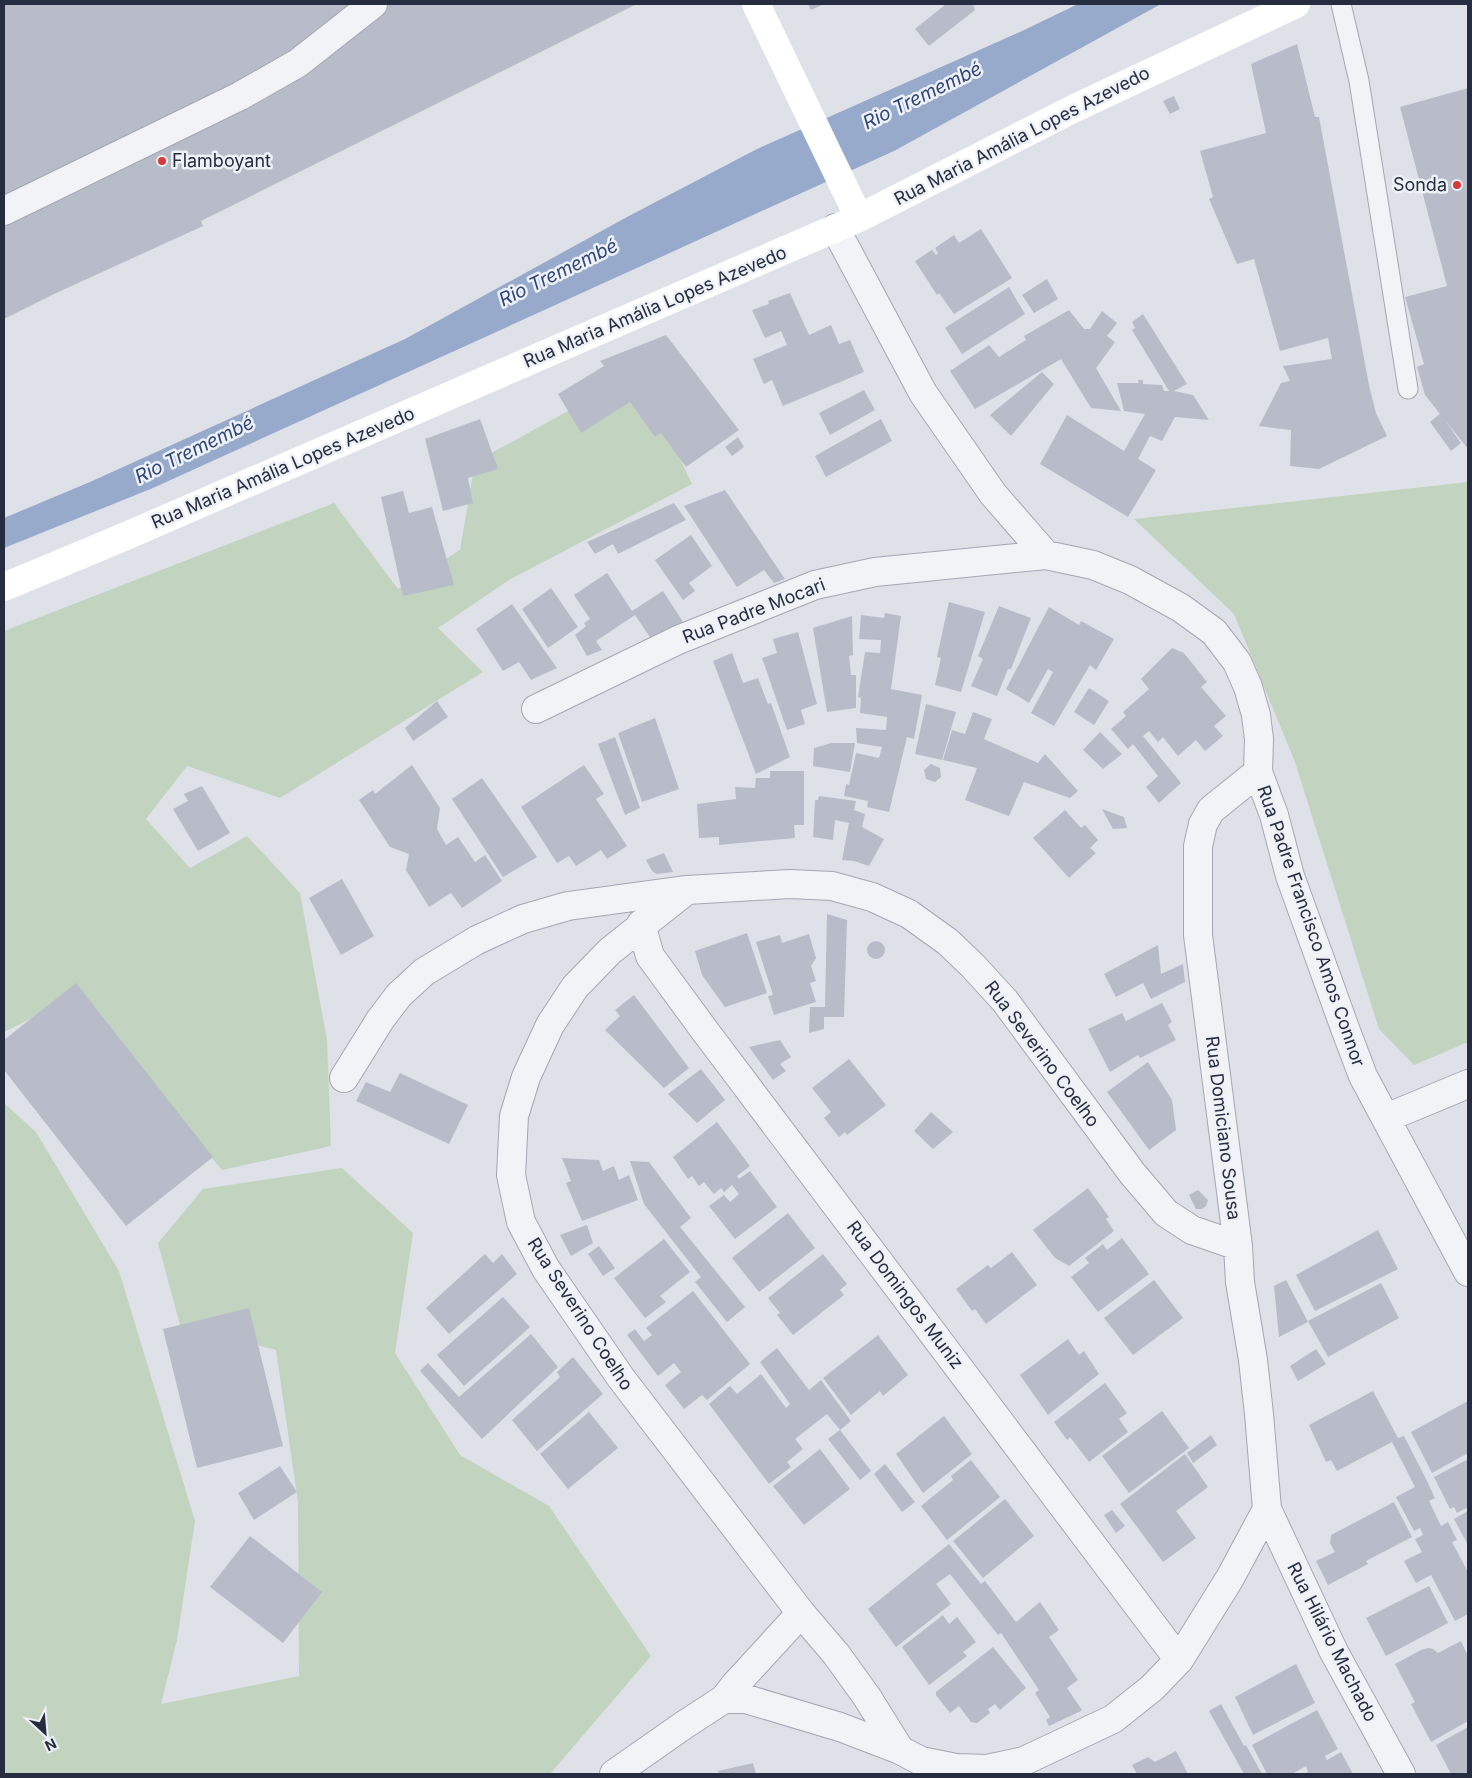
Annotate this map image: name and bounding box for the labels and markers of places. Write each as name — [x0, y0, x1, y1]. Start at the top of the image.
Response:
place label: Flamboyant — [172, 150, 271, 171]
marker: Flamboyant — [156, 155, 168, 167]
place label: Sonda — [1393, 174, 1447, 195]
marker: Sonda — [1451, 179, 1463, 191]

